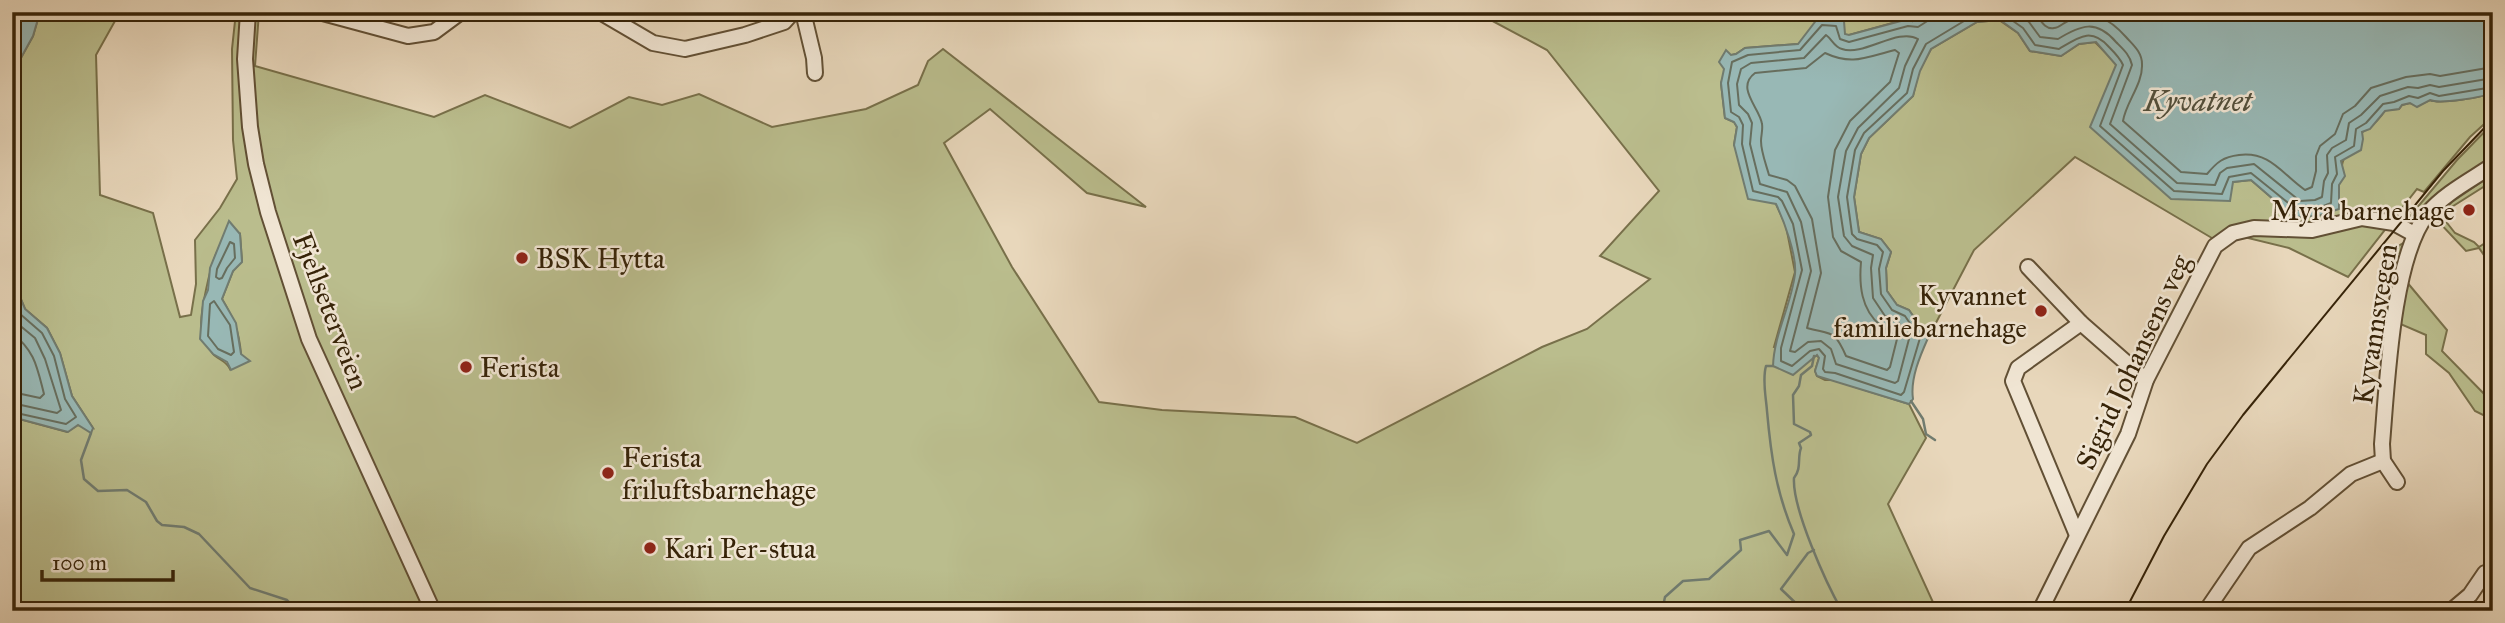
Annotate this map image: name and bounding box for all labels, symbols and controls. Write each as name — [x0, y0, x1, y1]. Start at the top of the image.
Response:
water label: Kyvatnet — [2142, 83, 2254, 119]
place label: Myra barnehage — [2271, 193, 2455, 228]
marker: Myra barnehage — [2461, 202, 2477, 218]
street label: Fjellseterveien — [285, 228, 377, 394]
place label: BSK Hytta — [536, 241, 665, 276]
street label: Kyvannsvegen — [2345, 241, 2405, 407]
street label: Sigrid Johansens veg — [2068, 248, 2199, 475]
marker: BSK Hytta — [514, 250, 530, 266]
place label: Kyvannet familiebarnehage — [1833, 278, 2027, 345]
marker: Kyvannet familiebarnehage — [2033, 303, 2049, 319]
place label: Ferista — [480, 350, 560, 385]
marker: Ferista — [458, 359, 474, 375]
place label: Ferista friluftsbarnehage — [622, 440, 816, 507]
marker: Ferista friluftsbarnehage — [600, 465, 616, 481]
place label: Kari Per-stua — [664, 531, 816, 566]
scale bar — [42, 539, 173, 583]
marker: Kari Per-stua — [642, 540, 658, 556]
text: 100 m — [52, 550, 107, 576]

